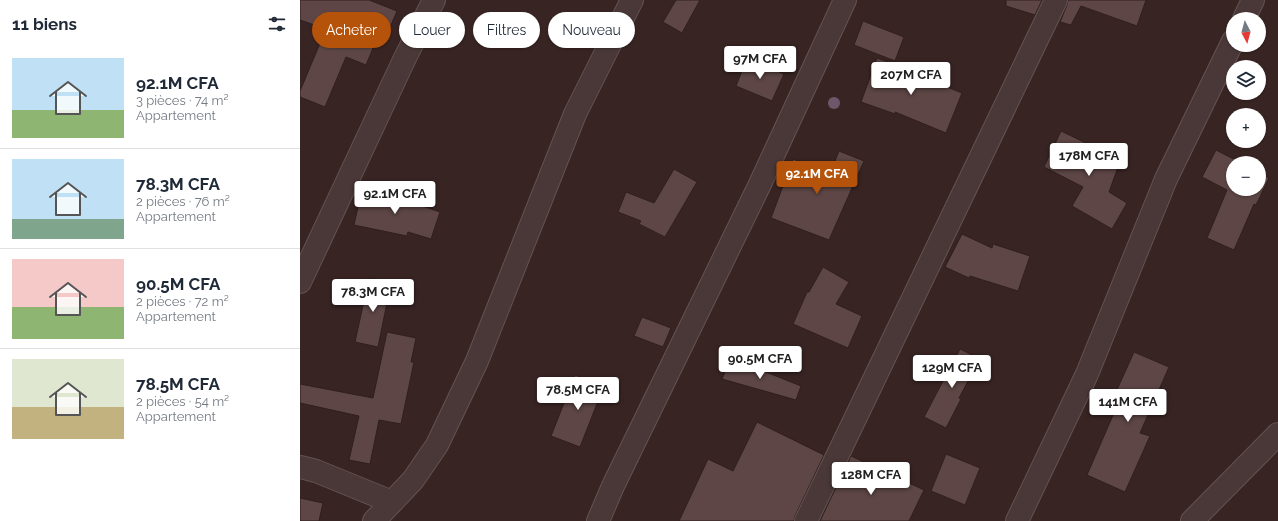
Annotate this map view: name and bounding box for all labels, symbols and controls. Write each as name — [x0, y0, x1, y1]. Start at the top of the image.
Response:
chip: Acheter — [312, 12, 391, 48]
chip: Louer — [399, 12, 465, 48]
chip: Filtres — [473, 12, 540, 48]
chip: Nouveau — [548, 12, 635, 48]
north arrow — [1226, 12, 1266, 52]
map controls — [1226, 12, 1266, 196]
icon: filters — [266, 13, 288, 35]
text: 11 biens — [12, 14, 77, 34]
pin: 97M CFA — [723, 46, 797, 80]
text: 97M CFA — [733, 51, 787, 66]
button: layers — [1226, 60, 1266, 100]
pin: 207M CFA — [870, 62, 952, 96]
text: 207M CFA — [880, 67, 942, 82]
text: 92.1M CFA — [136, 73, 219, 93]
icon: home — [44, 74, 92, 122]
text: 3 pièces · 74 m² — [136, 93, 229, 108]
text: Appartement — [136, 108, 216, 123]
button: + — [1226, 108, 1266, 148]
pin: 178M CFA — [1048, 143, 1130, 177]
text: 178M CFA — [1059, 148, 1119, 163]
button: − — [1226, 156, 1266, 196]
pin: 92.1M CFA — [771, 161, 863, 195]
text: 92.1M CFA — [785, 166, 849, 181]
text: 78.3M CFA — [136, 174, 220, 194]
icon: home — [44, 175, 92, 223]
pin: 92.1M CFA — [349, 181, 441, 215]
text: 92.1M CFA — [363, 186, 427, 201]
text: 2 pièces · 76 m² — [136, 194, 230, 209]
text: Appartement — [136, 209, 216, 224]
text: 90.5M CFA — [136, 274, 220, 294]
icon: home — [44, 275, 92, 323]
pin: 78.3M CFA — [327, 279, 419, 313]
text: 78.3M CFA — [341, 284, 405, 299]
text: 2 pièces · 72 m² — [136, 294, 229, 309]
text: Appartement — [136, 309, 216, 324]
pin: 90.5M CFA — [714, 346, 806, 380]
text: 90.5M CFA — [728, 351, 792, 366]
pin: 129M CFA — [911, 355, 993, 389]
text: 129M CFA — [922, 360, 982, 375]
text: 78.5M CFA — [136, 374, 220, 394]
icon: home — [44, 375, 92, 423]
pin: 78.5M CFA — [532, 377, 624, 411]
text: 78.5M CFA — [546, 382, 610, 397]
pin: 141M CFA — [1087, 389, 1169, 423]
text: 2 pièces · 54 m² — [136, 394, 229, 409]
text: 141M CFA — [1098, 394, 1158, 409]
text: Appartement — [136, 409, 216, 424]
pin: 128M CFA — [830, 462, 912, 496]
text: 128M CFA — [841, 467, 901, 482]

